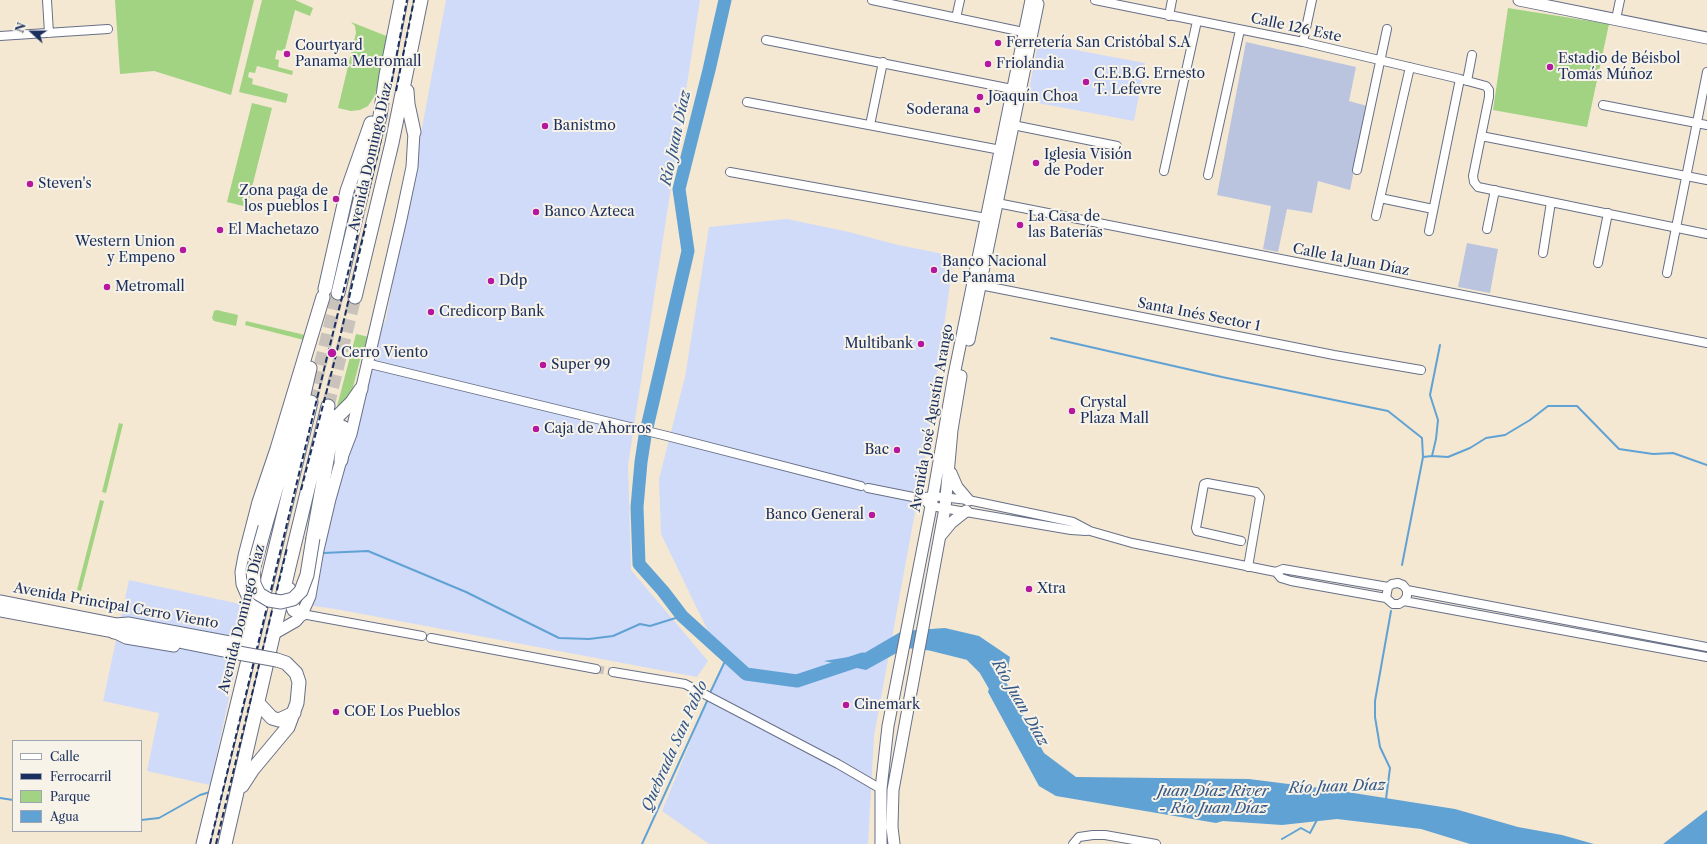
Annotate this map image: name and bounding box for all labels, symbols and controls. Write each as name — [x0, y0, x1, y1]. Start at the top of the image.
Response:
street label: Calle 126 Este — [1249, 10, 1343, 46]
north arrow — [12, 12, 52, 52]
text: N — [13, 21, 29, 35]
place label: Ferretería San Cristóbal S.A — [1006, 35, 1191, 51]
place label: Courtyard Panama Metromall — [295, 38, 421, 70]
marker: Ferretería San Cristóbal S.A — [993, 38, 1003, 48]
marker: Courtyard Panama Metromall — [282, 49, 292, 59]
place label: Estadio de Béisbol Tomás Múñoz — [1558, 51, 1680, 84]
place label: Friolandia — [996, 56, 1064, 72]
marker: Friolandia — [983, 59, 993, 69]
marker: Estadio de Béisbol Tomás Múñoz — [1545, 62, 1555, 72]
place label: C.E.B.G. Ernesto T. Lefevre — [1094, 66, 1205, 98]
marker: C.E.B.G. Ernesto T. Lefevre — [1081, 77, 1091, 87]
street label: Avenida Domingo Díaz — [346, 81, 396, 233]
water label: Río Juan Díaz — [657, 89, 695, 187]
place label: Joaquín Choa — [988, 89, 1078, 105]
marker: Joaquín Choa — [975, 92, 985, 102]
place label: Soderana — [906, 102, 969, 118]
marker: Soderana — [972, 105, 982, 115]
place label: Banistmo — [553, 118, 616, 134]
marker: Banistmo — [540, 121, 550, 131]
place label: Iglesia Visión de Poder — [1044, 147, 1132, 180]
marker: Iglesia Visión de Poder — [1031, 158, 1041, 168]
place label: Steven's — [38, 176, 92, 192]
marker: Steven's — [25, 179, 35, 189]
place label: Zona paga de los pueblos I — [239, 183, 328, 216]
marker: Zona paga de los pueblos I — [331, 194, 341, 204]
place label: Banco Azteca — [544, 204, 635, 220]
marker: Banco Azteca — [531, 207, 541, 217]
place label: La Casa de las Baterías — [1028, 209, 1103, 242]
marker: La Casa de las Baterías — [1015, 220, 1025, 230]
place label: El Machetazo — [228, 222, 319, 238]
marker: El Machetazo — [215, 225, 225, 235]
place label: Western Union y Empeno — [75, 234, 175, 266]
street label: Calle 1a Juan Díaz — [1291, 240, 1411, 280]
marker: Western Union y Empeno — [178, 245, 188, 255]
place label: Banco Nacional de Panama — [942, 254, 1047, 286]
marker: Banco Nacional de Panama — [929, 265, 939, 275]
place label: Ddp — [499, 273, 528, 289]
marker: Ddp — [486, 276, 496, 286]
place label: Metromall — [115, 279, 185, 295]
marker: Metromall — [102, 282, 112, 292]
street label: Santa Inés Sector 1 — [1136, 295, 1262, 335]
place label: Credicorp Bank — [439, 304, 544, 320]
marker: Credicorp Bank — [426, 307, 436, 317]
street label: Avenida José Agustín Arango — [907, 323, 957, 513]
place label: Multibank — [844, 336, 913, 352]
marker: Multibank — [916, 339, 926, 349]
place label: Cerro Viento — [341, 345, 428, 361]
marker: Cerro Viento — [326, 347, 338, 359]
place label: Super 99 — [551, 357, 611, 373]
marker: Super 99 — [538, 360, 548, 370]
place label: Crystal Plaza Mall — [1080, 395, 1149, 428]
marker: Crystal Plaza Mall — [1067, 406, 1077, 416]
place label: Caja de Ahorros — [544, 421, 651, 437]
marker: Caja de Ahorros — [531, 424, 541, 434]
place label: Bac — [864, 442, 889, 458]
marker: Bac — [892, 445, 902, 455]
place label: Banco General — [765, 507, 864, 523]
marker: Banco General — [867, 510, 877, 520]
street label: Avenida Domingo Díaz — [215, 543, 269, 695]
street label: Avenida Principal Cerro Viento — [12, 580, 220, 632]
place label: Xtra — [1037, 581, 1066, 597]
marker: Xtra — [1024, 584, 1034, 594]
water label: Río Juan Díaz — [988, 657, 1052, 749]
water label: Quebrada San Pablo — [638, 678, 712, 814]
place label: Cinemark — [854, 697, 920, 713]
marker: Cinemark — [841, 700, 851, 710]
place label: COE Los Pueblos — [344, 704, 460, 720]
marker: COE Los Pueblos — [331, 707, 341, 717]
legend — [12, 740, 142, 832]
text: Calle — [50, 749, 79, 764]
text: Ferrocarril — [50, 769, 111, 784]
water label: Río Juan Díaz — [1288, 776, 1386, 798]
water label: Juan Díaz River - Río Juan Díaz — [1157, 783, 1269, 818]
text: Parque — [50, 789, 90, 804]
text: Agua — [50, 809, 79, 824]

